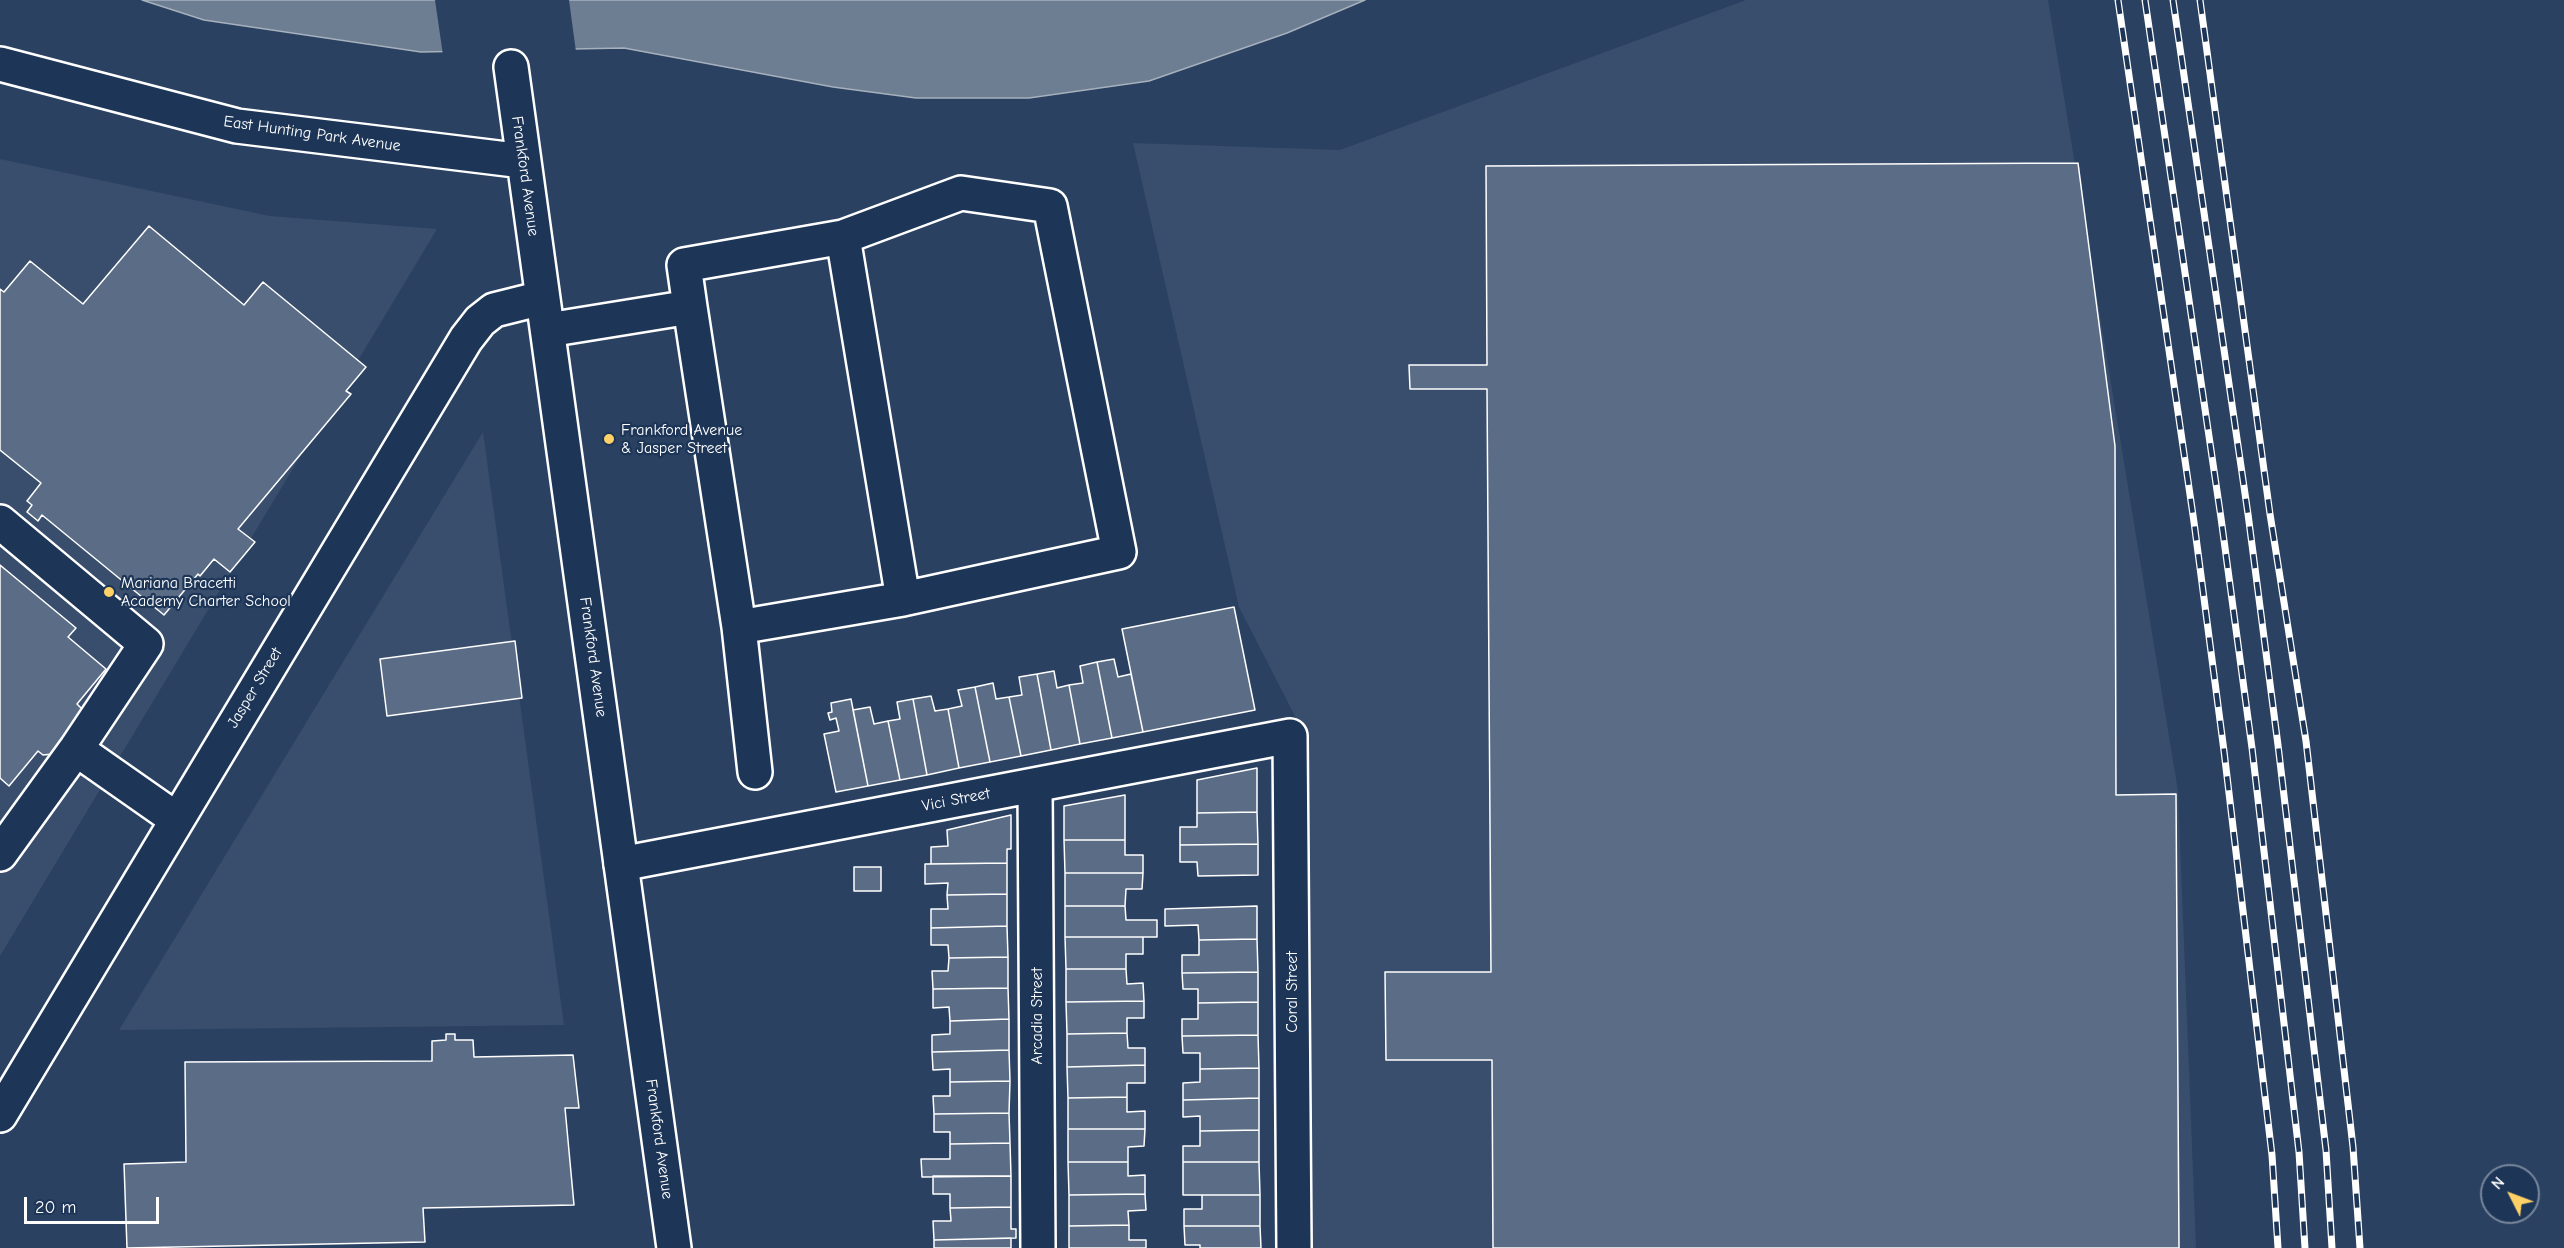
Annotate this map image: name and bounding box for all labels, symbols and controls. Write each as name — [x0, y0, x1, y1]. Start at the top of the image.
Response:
street label: East Hunting Park Avenue — [222, 112, 402, 156]
street label: Frankford Avenue — [507, 115, 543, 237]
place label: Frankford Avenue & Jasper Street — [621, 420, 742, 458]
marker: Frankford Avenue & Jasper Street — [602, 432, 616, 446]
place label: Mariana Bracetti Academy Charter School — [121, 573, 291, 611]
marker: Mariana Bracetti Academy Charter School — [102, 585, 116, 599]
street label: Frankford Avenue — [575, 596, 611, 718]
street label: Jasper Street — [223, 644, 287, 732]
street label: Vici Street — [920, 784, 992, 816]
street label: Coral Street — [1282, 951, 1302, 1033]
street label: Arcadia Street — [1027, 968, 1047, 1064]
street label: Frankford Avenue — [641, 1078, 677, 1200]
north arrow — [2480, 1164, 2540, 1224]
text: N — [2488, 1173, 2508, 1193]
scale bar — [27, 1185, 162, 1223]
text: 20 m — [35, 1197, 76, 1218]

